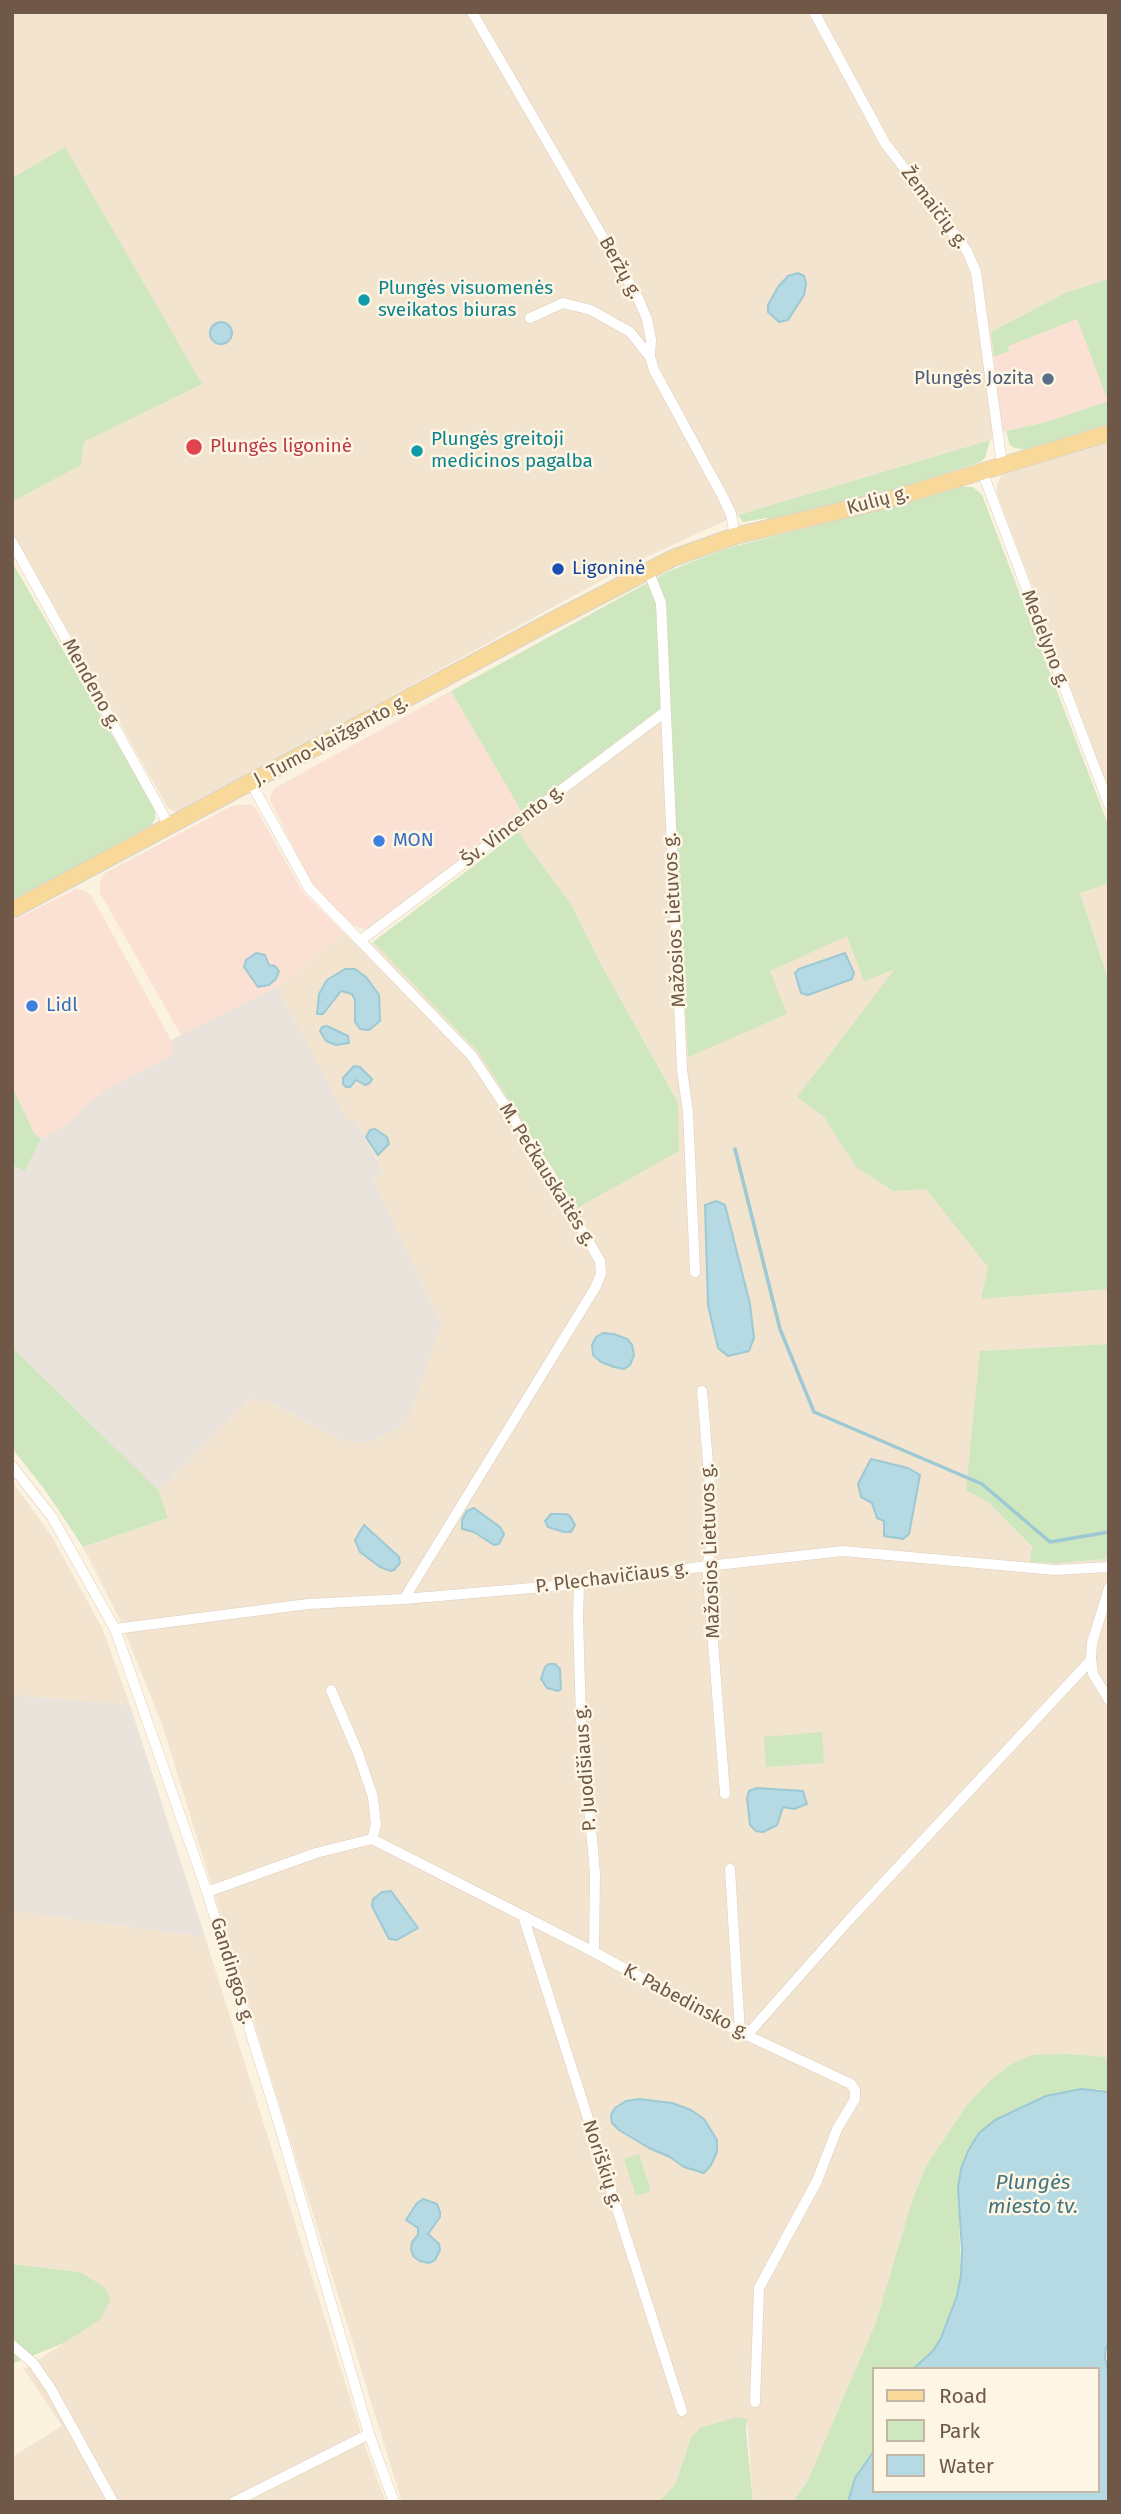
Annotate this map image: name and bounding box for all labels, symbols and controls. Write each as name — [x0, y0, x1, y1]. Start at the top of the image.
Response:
street label: Žemaičių g. — [896, 162, 972, 254]
street label: Beržų g. — [594, 233, 646, 303]
place label: Plungės visuomenės sveikatos biuras — [378, 278, 553, 322]
marker: Plungės visuomenės sveikatos biuras — [356, 292, 372, 308]
place label: Plungės Jozita — [914, 368, 1034, 390]
marker: Plungės Jozita — [1040, 371, 1056, 387]
place label: Plungės greitoji medicinos pagalba — [431, 429, 593, 473]
place label: Plungės ligoninė — [210, 436, 352, 458]
marker: Plungės ligoninė — [184, 437, 204, 457]
marker: Plungės greitoji medicinos pagalba — [409, 443, 425, 459]
street label: Kulių g. — [844, 482, 912, 520]
place label: Ligoninė — [572, 558, 645, 580]
marker: Ligoninė — [550, 561, 566, 577]
street label: Medelyno g. — [1016, 587, 1074, 691]
street label: Mendeno g. — [57, 635, 125, 733]
street label: J. Tumo-Vaižganto g. — [250, 691, 412, 791]
street label: Šv. Vincento g. — [457, 780, 569, 872]
place label: MON — [393, 830, 434, 852]
street label: Mažosios Lietuvos g. — [659, 832, 691, 1008]
marker: MON — [371, 833, 387, 849]
place label: Lidl — [46, 995, 78, 1017]
marker: Lidl — [24, 998, 40, 1014]
street label: M. Pečkauskaitės g. — [494, 1099, 600, 1251]
street label: Mažosios Lietuvos g. — [697, 1463, 725, 1639]
street label: P. Plechavičiaus g. — [534, 1557, 690, 1599]
street label: P. Juodišiaus g. — [570, 1704, 602, 1832]
street label: Gandingos g. — [205, 1915, 259, 2027]
street label: K. Pabedinsko g. — [619, 1959, 753, 2045]
street label: Noriškių g. — [577, 2117, 627, 2211]
water label: Plungės miesto tv. — [988, 2170, 1078, 2220]
legend — [872, 2367, 1100, 2493]
text: Road — [939, 2383, 987, 2409]
text: Park — [939, 2418, 980, 2444]
text: Water — [939, 2453, 994, 2479]

